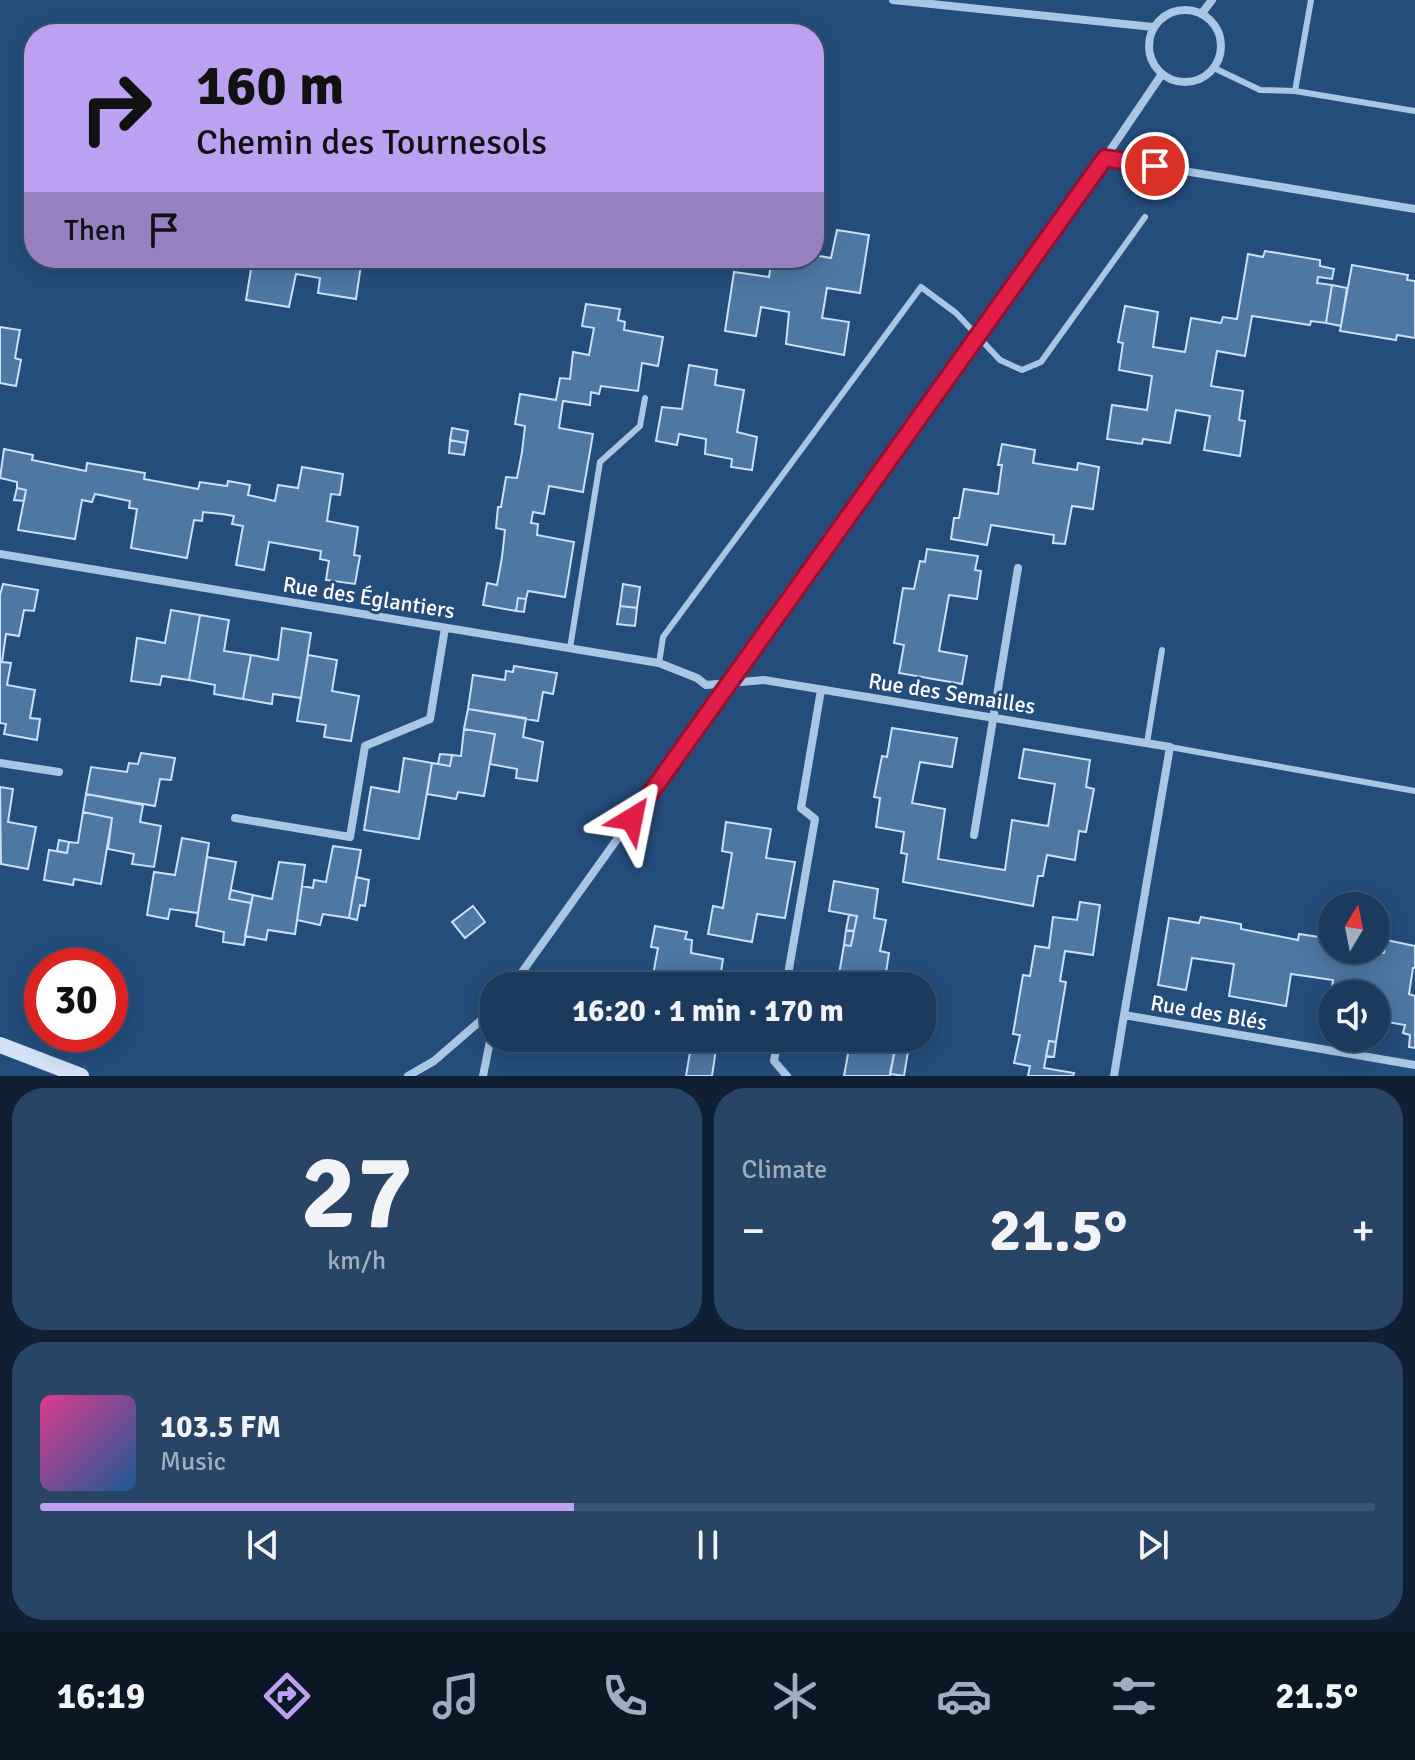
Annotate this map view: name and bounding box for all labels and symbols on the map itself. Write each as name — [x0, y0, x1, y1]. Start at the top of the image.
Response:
pin — [1121, 132, 1189, 200]
street label: Rue des Églantiers — [281, 571, 457, 624]
street label: Rue des Semailles — [866, 667, 1037, 720]
position arrow — [590, 777, 674, 861]
north arrow — [1318, 892, 1390, 964]
speed limit sign: 30 — [24, 948, 128, 1052]
street label: Rue des Blés — [1149, 989, 1269, 1036]

